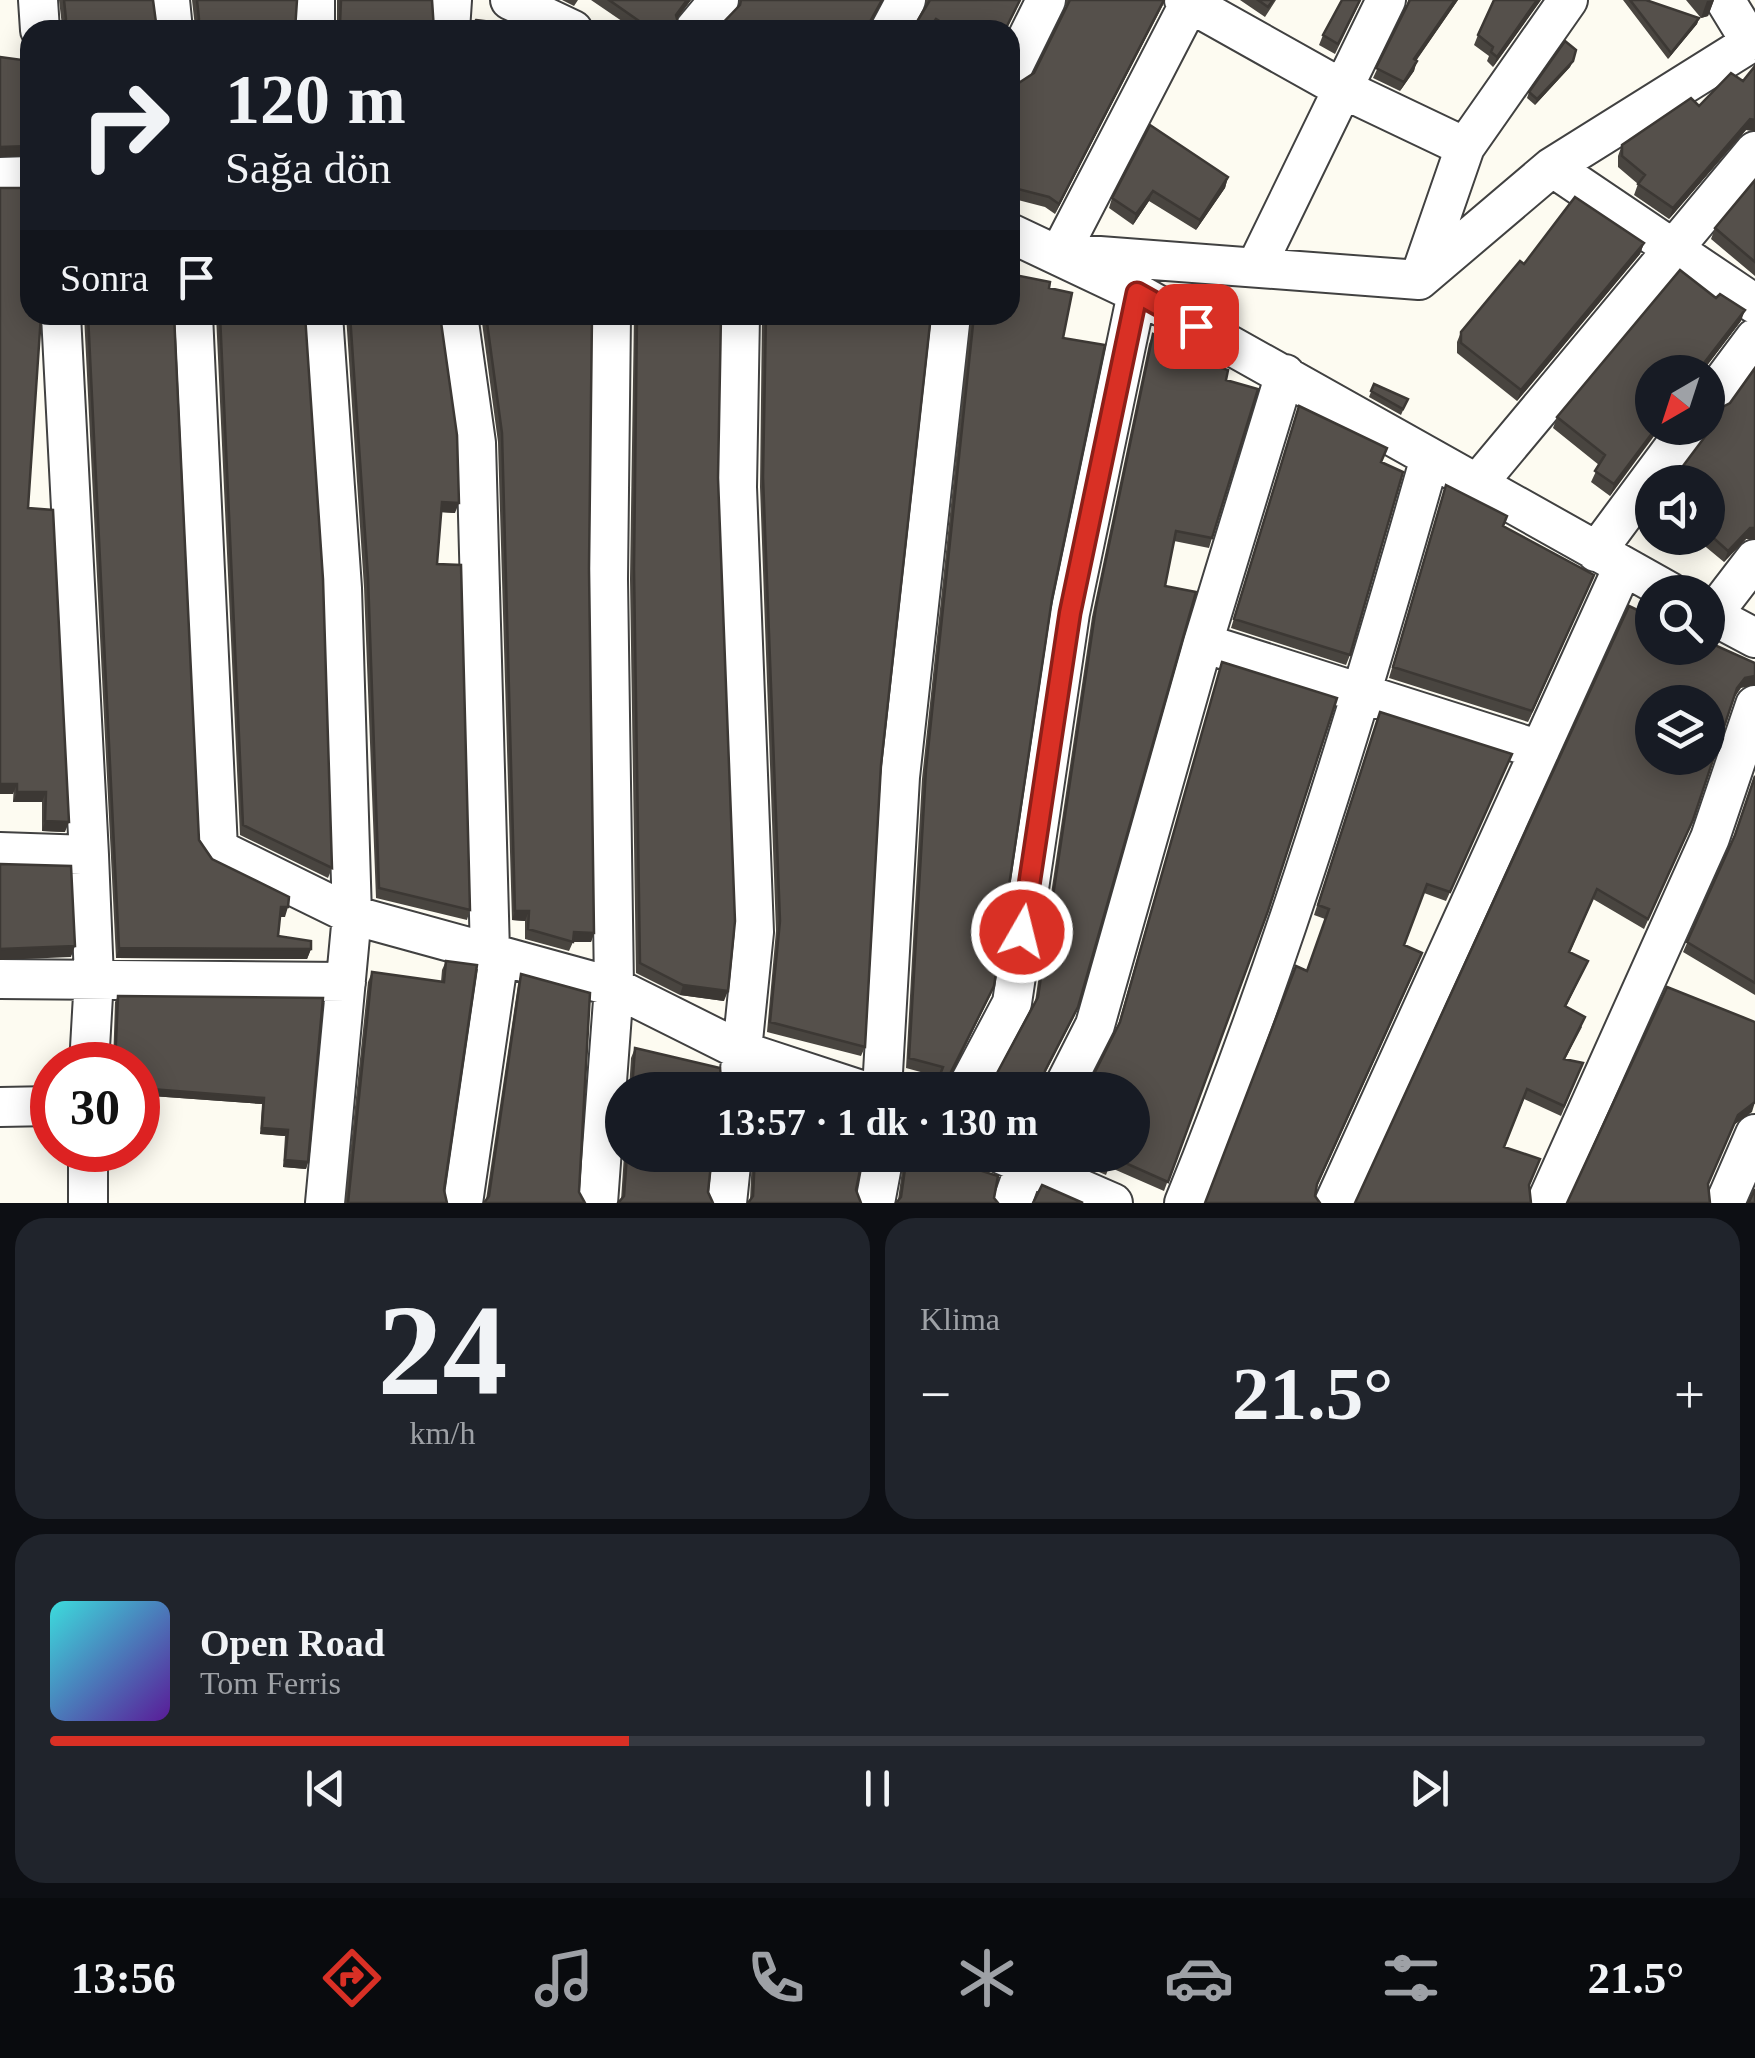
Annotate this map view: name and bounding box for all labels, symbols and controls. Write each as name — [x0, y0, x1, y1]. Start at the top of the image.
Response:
icon: right — [60, 60, 190, 190]
text: 120 m — [225, 61, 406, 138]
text: Sağa dön — [225, 143, 391, 193]
icon: arrive — [169, 250, 224, 305]
text: Sonra — [60, 257, 149, 299]
pin — [1154, 284, 1239, 369]
icon: arrive — [1169, 299, 1224, 354]
north arrow — [1635, 355, 1725, 445]
map controls — [1635, 355, 1725, 775]
button: sound — [1635, 465, 1725, 555]
button: search — [1635, 575, 1725, 665]
button: layers — [1635, 685, 1725, 775]
position arrow — [970, 880, 1074, 984]
speed limit sign: 30 — [30, 1042, 160, 1172]
text: 13:57 · 1 dk · 130 m — [717, 1101, 1038, 1143]
text: 24 — [378, 1278, 508, 1422]
text: Klima — [920, 1301, 1000, 1337]
text: 21.5° — [1232, 1352, 1393, 1435]
text: − — [920, 1364, 951, 1425]
text: + — [1674, 1364, 1705, 1425]
text: km/h — [410, 1415, 475, 1451]
text: Open Road — [200, 1622, 385, 1664]
text: Tom Ferris — [200, 1665, 341, 1701]
icon: previous — [298, 1761, 353, 1816]
icon: pause — [850, 1761, 905, 1816]
icon: next — [1402, 1761, 1457, 1816]
icon: directions — [317, 1943, 387, 2013]
icon: music — [529, 1943, 599, 2013]
icon: phone — [741, 1943, 811, 2013]
icon: climate — [952, 1943, 1022, 2013]
icon: car — [1164, 1943, 1234, 2013]
icon: filters — [1376, 1943, 1446, 2013]
text: 13:56 — [71, 1953, 176, 2003]
text: 21.5° — [1587, 1953, 1684, 2003]

